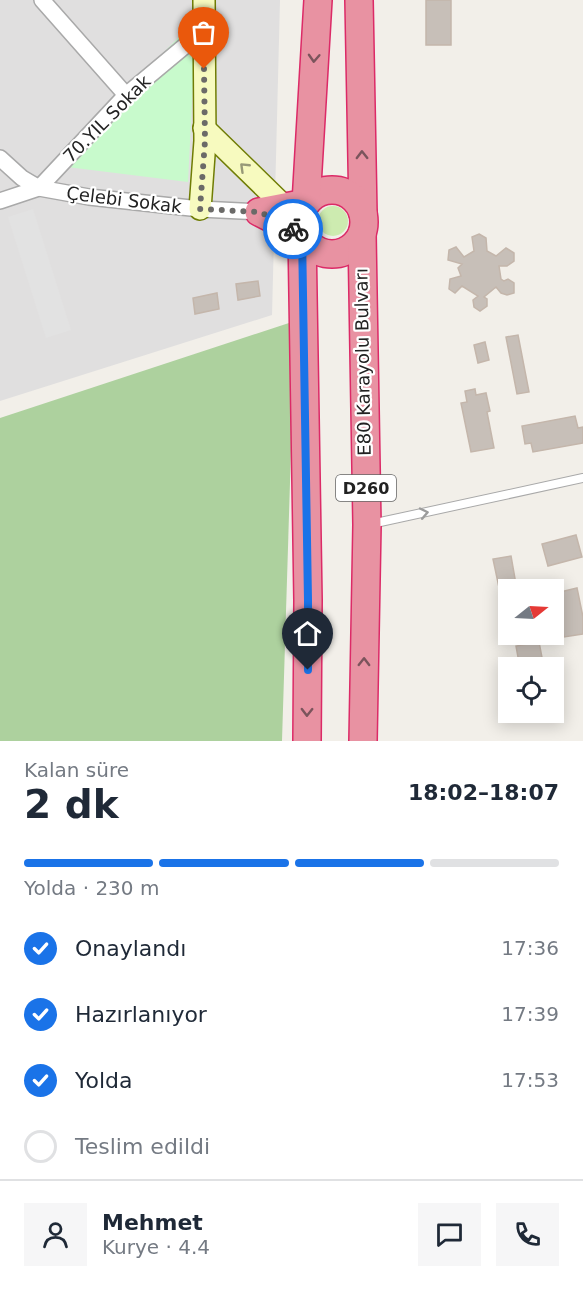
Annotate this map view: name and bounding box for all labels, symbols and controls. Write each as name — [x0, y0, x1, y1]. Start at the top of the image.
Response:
pin — [178, 7, 229, 69]
icon: bag — [187, 16, 220, 49]
one-way arrow — [308, 54, 321, 63]
street label: 70.YIL Sokak — [59, 70, 155, 167]
one-way arrow — [355, 150, 368, 159]
one-way arrow — [241, 163, 251, 174]
street label: Çelebi Sokak — [65, 182, 183, 217]
courier — [263, 199, 323, 259]
icon: bike — [277, 213, 310, 246]
street label: E80 Karayolu Bulvarı — [350, 268, 375, 456]
road number: D260 — [336, 475, 396, 501]
one-way arrow — [419, 507, 429, 520]
north arrow — [498, 579, 564, 645]
map controls — [498, 579, 564, 723]
pin — [282, 608, 333, 670]
icon: home — [291, 617, 324, 650]
one-way arrow — [358, 657, 370, 666]
button: locate — [498, 657, 564, 723]
one-way arrow — [301, 708, 313, 717]
text: Kalan süre — [24, 758, 129, 782]
text: 18:02–18:07 — [408, 780, 559, 805]
text: 2 dk — [24, 782, 119, 827]
text: Yolda · 230 m — [24, 876, 159, 900]
icon: check — [24, 932, 57, 965]
text: Onaylandı — [75, 936, 186, 961]
text: 17:36 — [501, 936, 559, 960]
icon: check — [24, 998, 57, 1031]
text: Hazırlanıyor — [75, 1002, 207, 1027]
text: 17:39 — [501, 1002, 559, 1026]
icon: check — [24, 1064, 57, 1097]
text: Yolda — [75, 1068, 133, 1093]
text: 17:53 — [501, 1068, 559, 1092]
text: Teslim edildi — [75, 1134, 210, 1159]
button: person — [24, 1203, 87, 1266]
button: chat — [418, 1203, 481, 1266]
button: phone — [496, 1203, 559, 1266]
text: Mehmet — [102, 1210, 203, 1235]
text: Kurye · 4.4 — [102, 1235, 210, 1259]

